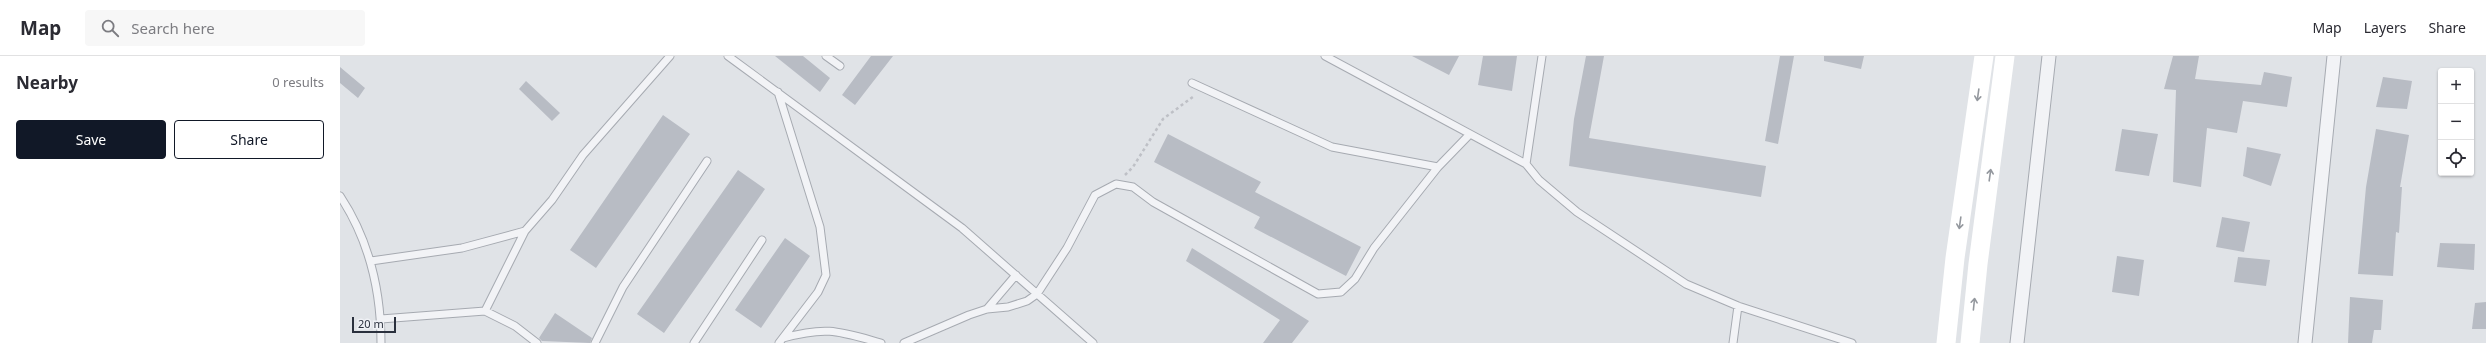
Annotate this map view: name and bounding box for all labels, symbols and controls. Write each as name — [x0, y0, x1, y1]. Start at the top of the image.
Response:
search box — [85, 10, 365, 46]
text: Map — [20, 15, 61, 41]
icon: search — [99, 17, 121, 39]
text: Search here — [131, 18, 215, 38]
text: Map — [2313, 18, 2342, 37]
text: Layers — [2364, 18, 2406, 37]
text: Share — [2428, 18, 2466, 37]
map controls — [2438, 68, 2474, 176]
button: + — [2438, 68, 2474, 104]
text: Nearby — [16, 71, 78, 94]
text: 0 results — [272, 73, 324, 91]
one-way arrow — [1974, 88, 1982, 101]
button: − — [2438, 104, 2474, 140]
button: Save — [16, 120, 166, 159]
button: Share — [174, 120, 324, 159]
button: locate — [2438, 140, 2474, 176]
one-way arrow — [1986, 169, 1993, 182]
one-way arrow — [1956, 216, 1964, 229]
one-way arrow — [1970, 298, 1978, 311]
scale bar — [352, 315, 396, 334]
text: 20 m — [358, 316, 384, 331]

